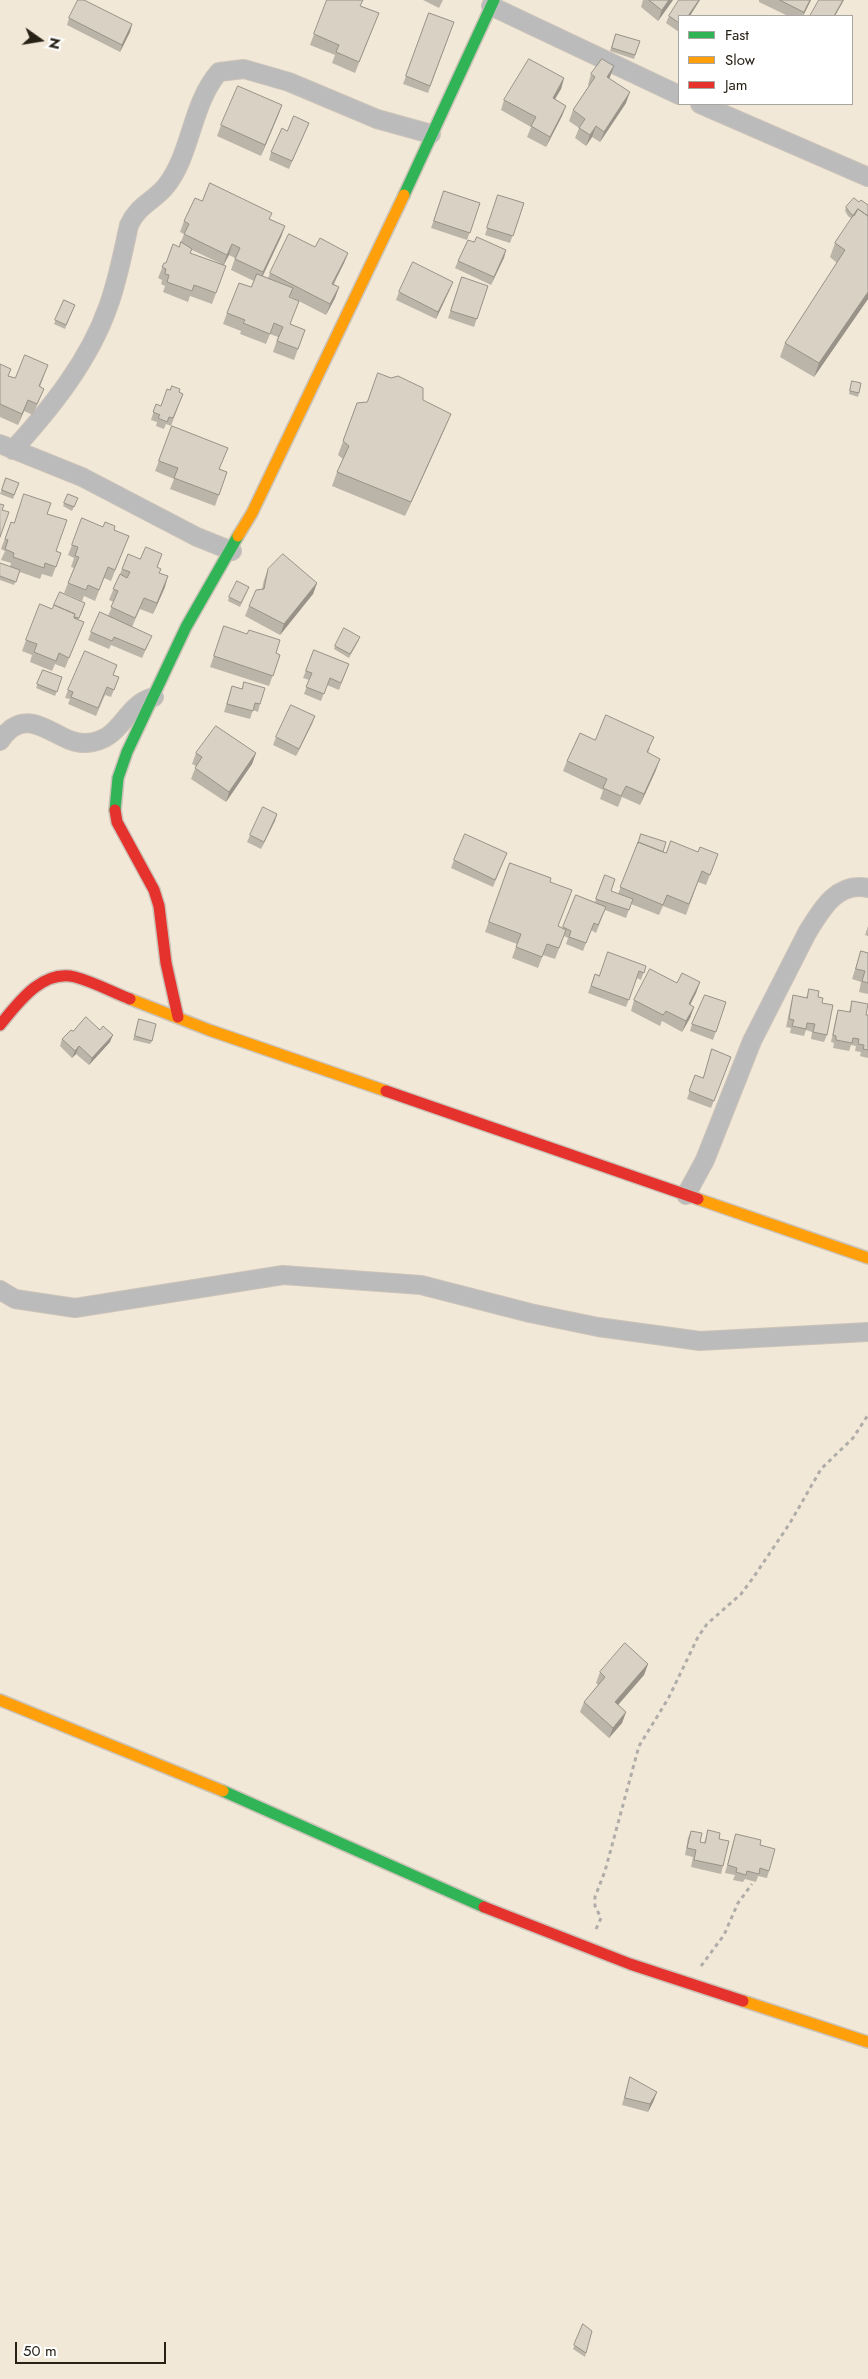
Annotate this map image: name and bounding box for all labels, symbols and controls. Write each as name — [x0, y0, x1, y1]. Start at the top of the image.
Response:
north arrow — [15, 15, 65, 65]
legend — [678, 15, 853, 105]
text: Fast — [725, 24, 749, 46]
text: N — [44, 36, 66, 51]
text: Slow — [725, 49, 755, 71]
text: Jam — [725, 74, 748, 96]
scale bar — [18, 2332, 169, 2364]
text: 50 m — [23, 2340, 57, 2362]

